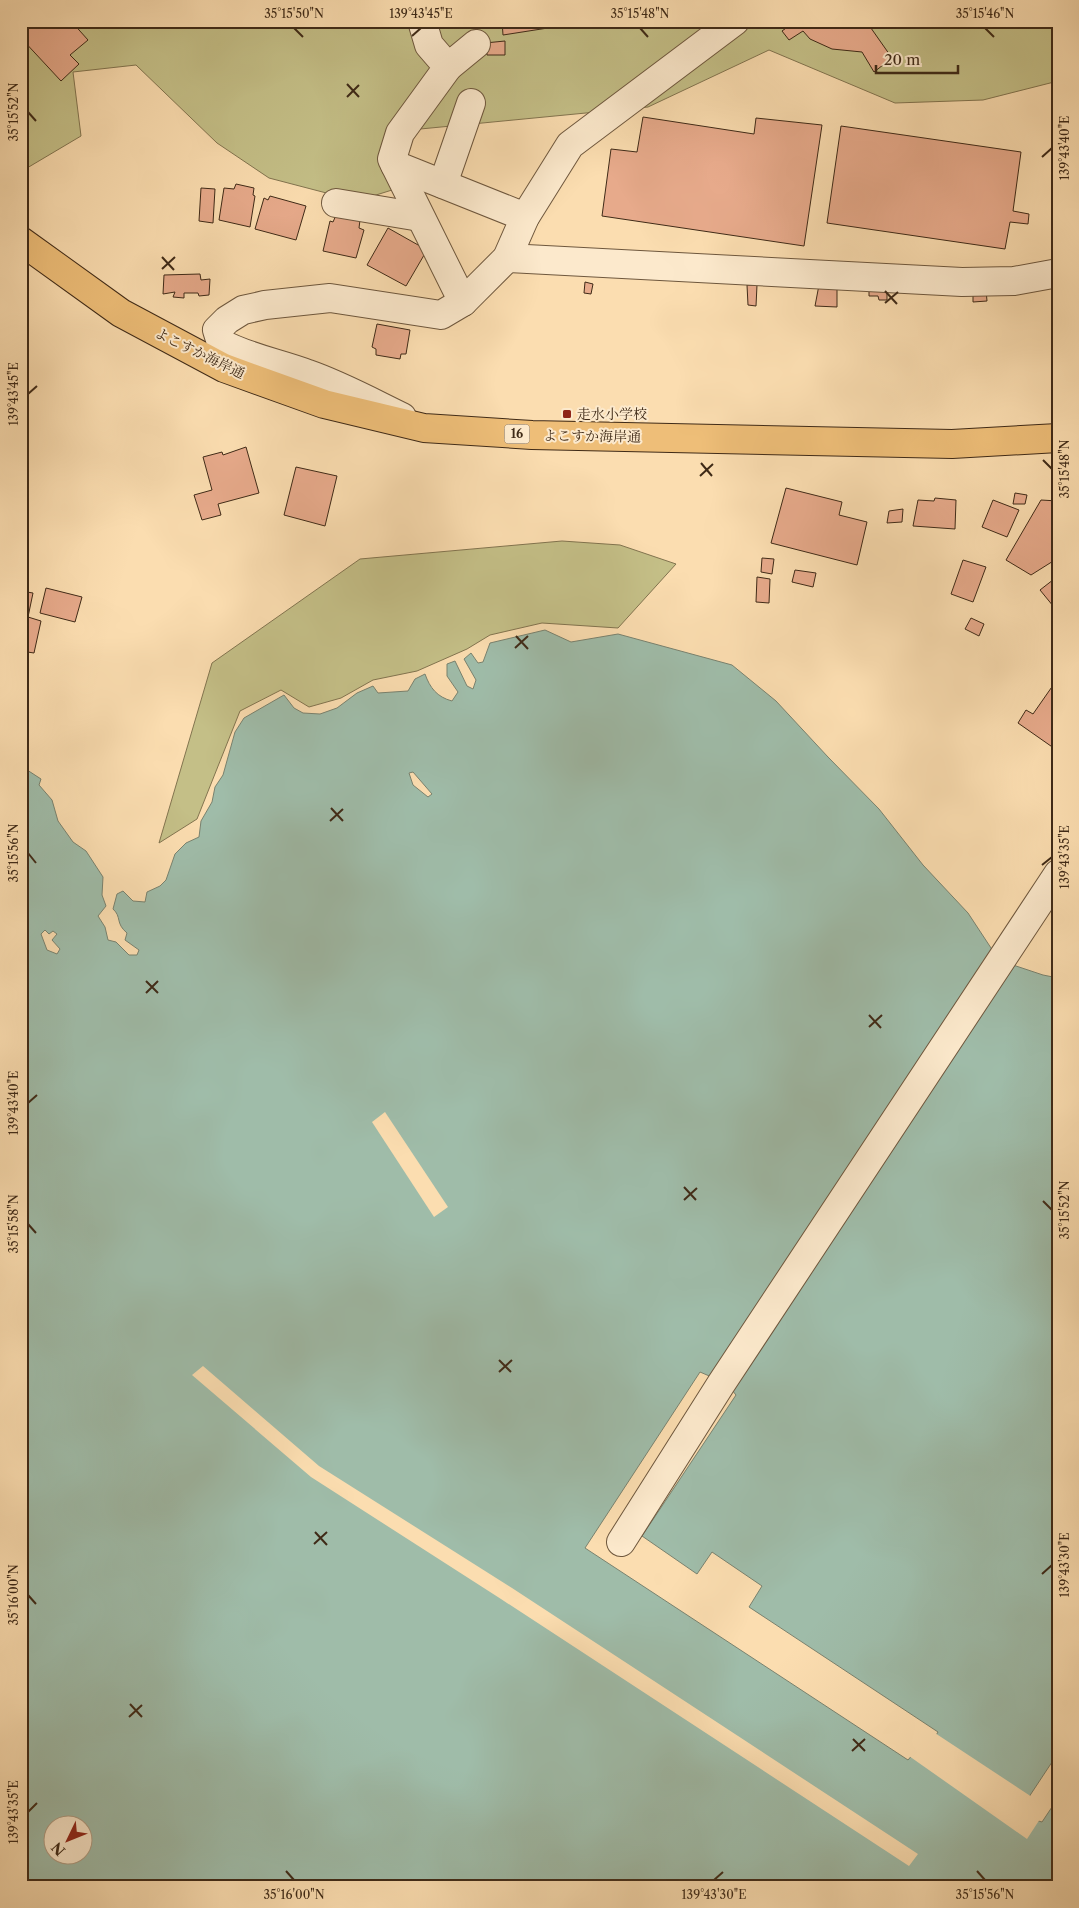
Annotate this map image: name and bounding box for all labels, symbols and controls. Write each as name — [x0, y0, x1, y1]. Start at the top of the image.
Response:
text: 35°15'50"N — [264, 6, 324, 21]
text: 139°43'45"E — [389, 6, 453, 21]
text: 35°15'48"N — [610, 6, 670, 21]
text: 35°15'46"N — [956, 6, 1014, 21]
scale bar — [876, 42, 959, 74]
text: 20 m — [884, 50, 920, 69]
text: 35°15'52"N — [6, 82, 21, 142]
text: 139°43'40"E — [1057, 116, 1072, 180]
street label: よこすか海岸通 — [152, 323, 248, 383]
text: 139°43'45"E — [6, 362, 21, 426]
place label: 走水小学校 — [577, 405, 647, 423]
marker: 走水小学校 — [561, 408, 573, 420]
road number: 16 — [504, 424, 530, 444]
street label: よこすか海岸通 — [543, 426, 641, 446]
text: 35°15'48"N — [1057, 439, 1072, 499]
text: 35°15'56"N — [6, 823, 21, 882]
text: 139°43'35"E — [1057, 825, 1072, 889]
text: 139°43'40"E — [6, 1071, 21, 1135]
text: 35°15'52"N — [1057, 1180, 1072, 1240]
text: 35°15'58"N — [6, 1194, 21, 1254]
text: 139°43'30"E — [1057, 1533, 1072, 1597]
text: 35°16'00"N — [6, 1564, 21, 1626]
text: 139°43'35"E — [6, 1780, 21, 1844]
north arrow — [42, 1816, 92, 1866]
text: N — [48, 1838, 69, 1859]
text: 35°16'00"N — [263, 1887, 325, 1902]
text: 139°43'30"E — [682, 1887, 746, 1902]
text: 35°15'56"N — [956, 1887, 1015, 1902]

